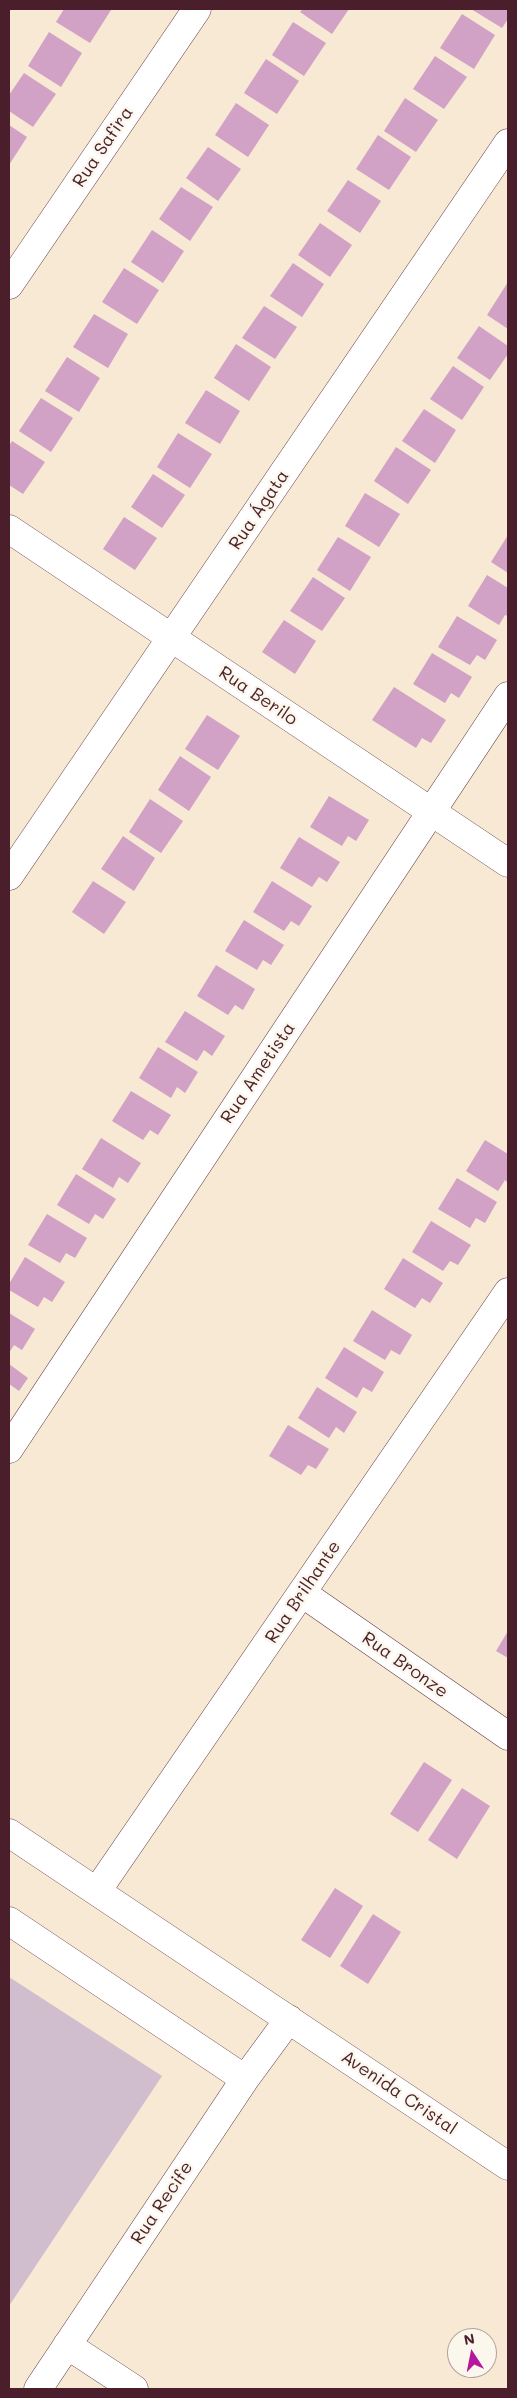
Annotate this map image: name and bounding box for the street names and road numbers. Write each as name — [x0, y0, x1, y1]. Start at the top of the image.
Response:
street label: Rua Safira — [68, 103, 138, 191]
street label: Rua Ágata — [224, 466, 294, 554]
street label: Rua Berilo — [214, 662, 302, 730]
street label: Rua Ametista — [216, 1018, 300, 1128]
street label: Rua Brilhante — [261, 1537, 345, 1647]
street label: Rua Bronze — [358, 1627, 452, 1703]
street label: Avenida Cristal — [337, 2046, 461, 2140]
street label: Rua Recife — [126, 2157, 198, 2249]

